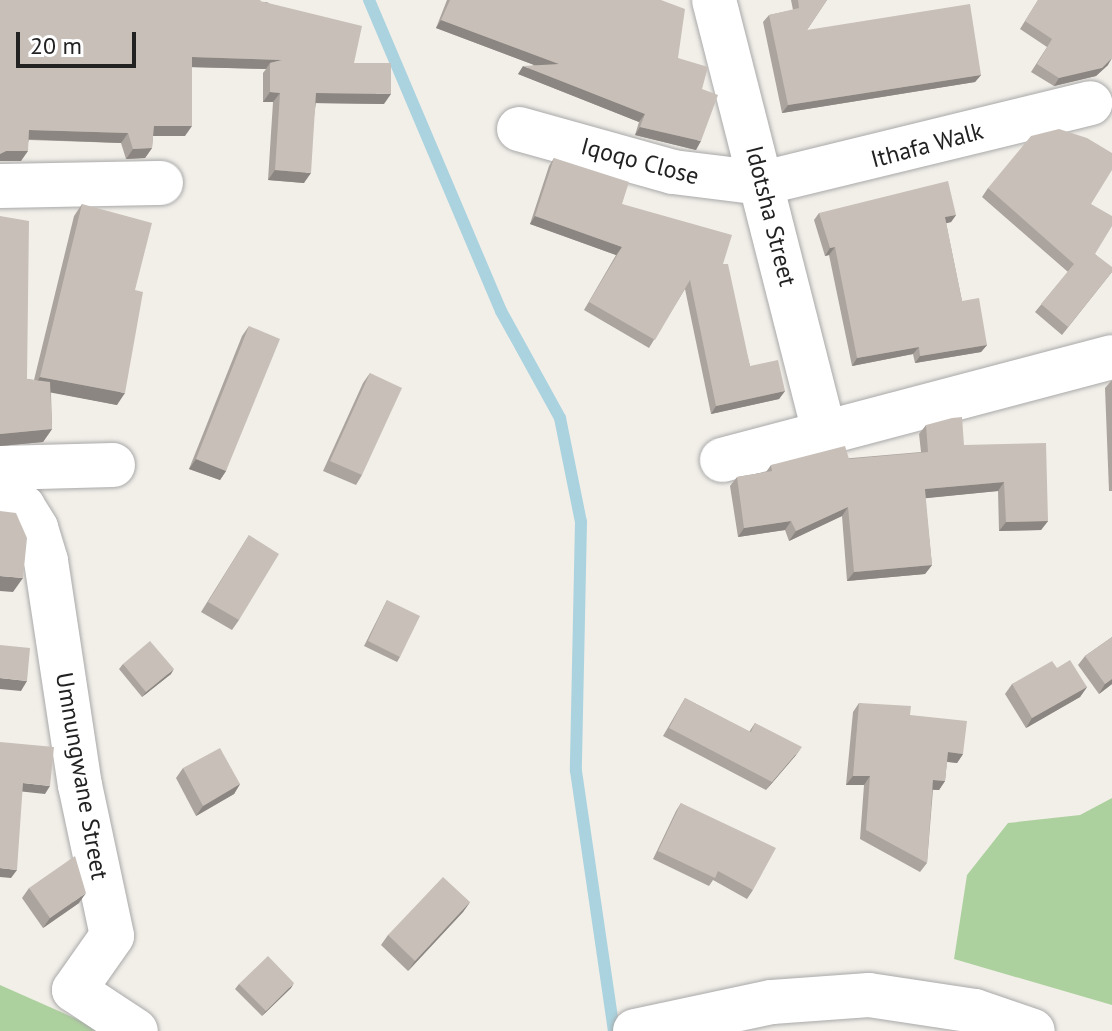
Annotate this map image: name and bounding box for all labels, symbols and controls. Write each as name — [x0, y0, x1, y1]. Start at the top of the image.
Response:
scale bar — [20, 16, 140, 66]
text: 20 m — [30, 30, 82, 61]
street label: Ithafa Walk — [868, 116, 986, 174]
street label: Iqoqo Close — [578, 131, 702, 191]
street label: Idotsha Street — [740, 143, 802, 289]
street label: Umnungwane Street — [50, 670, 114, 882]

